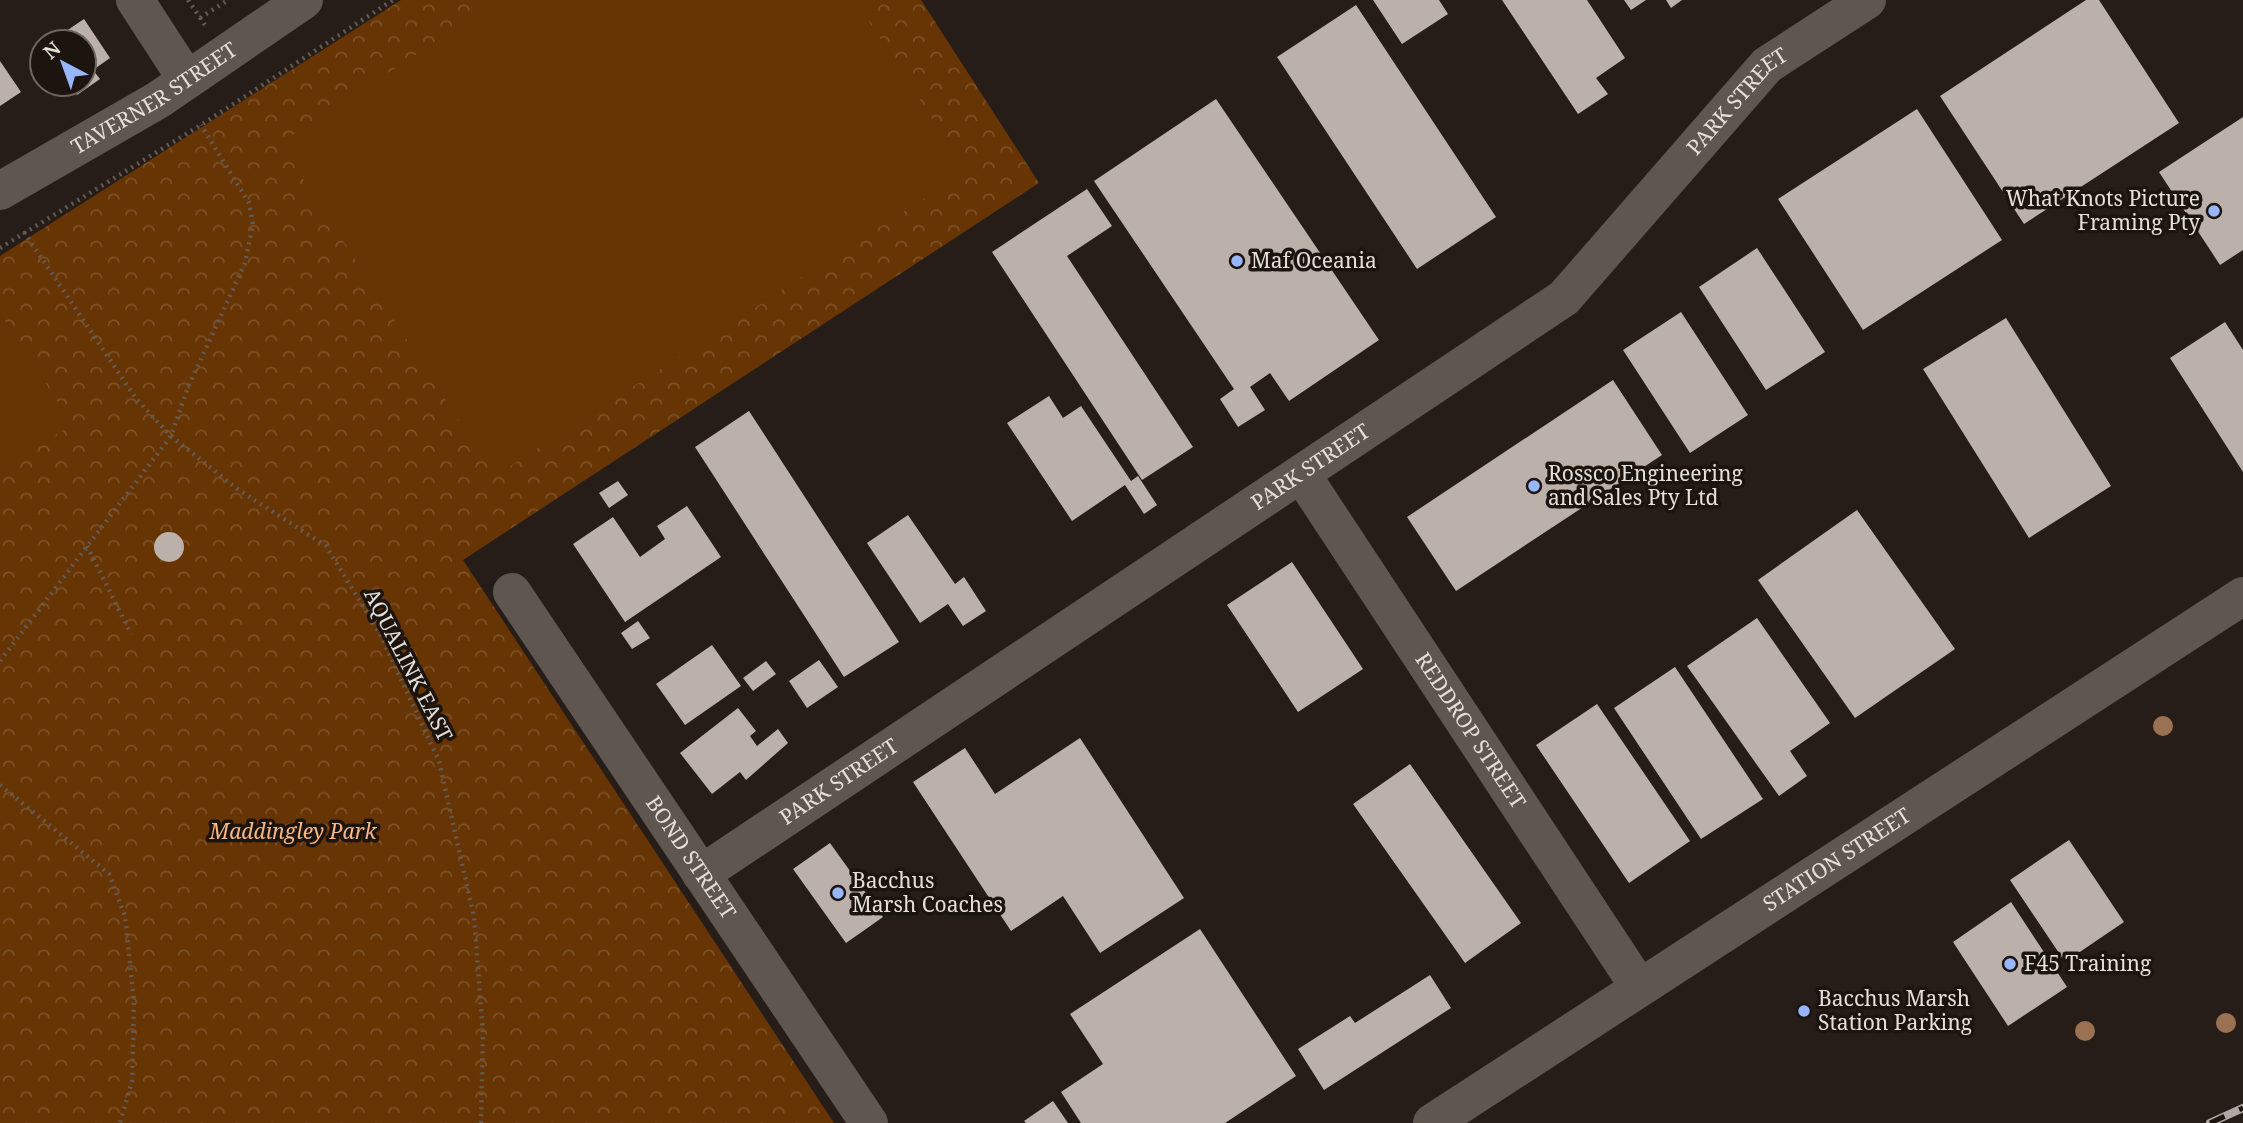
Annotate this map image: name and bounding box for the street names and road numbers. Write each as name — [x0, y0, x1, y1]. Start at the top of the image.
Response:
street label: TAVERNER STREET — [66, 35, 242, 160]
street label: PARK STREET — [1680, 40, 1793, 160]
street label: PARK STREET — [1245, 416, 1375, 516]
street label: AQUALINK EAST — [358, 583, 460, 746]
street label: REDDROP STREET — [1410, 647, 1533, 814]
street label: PARK STREET — [774, 731, 903, 831]
street label: BOND STREET — [640, 790, 743, 924]
street label: STATION STREET — [1757, 801, 1916, 917]

